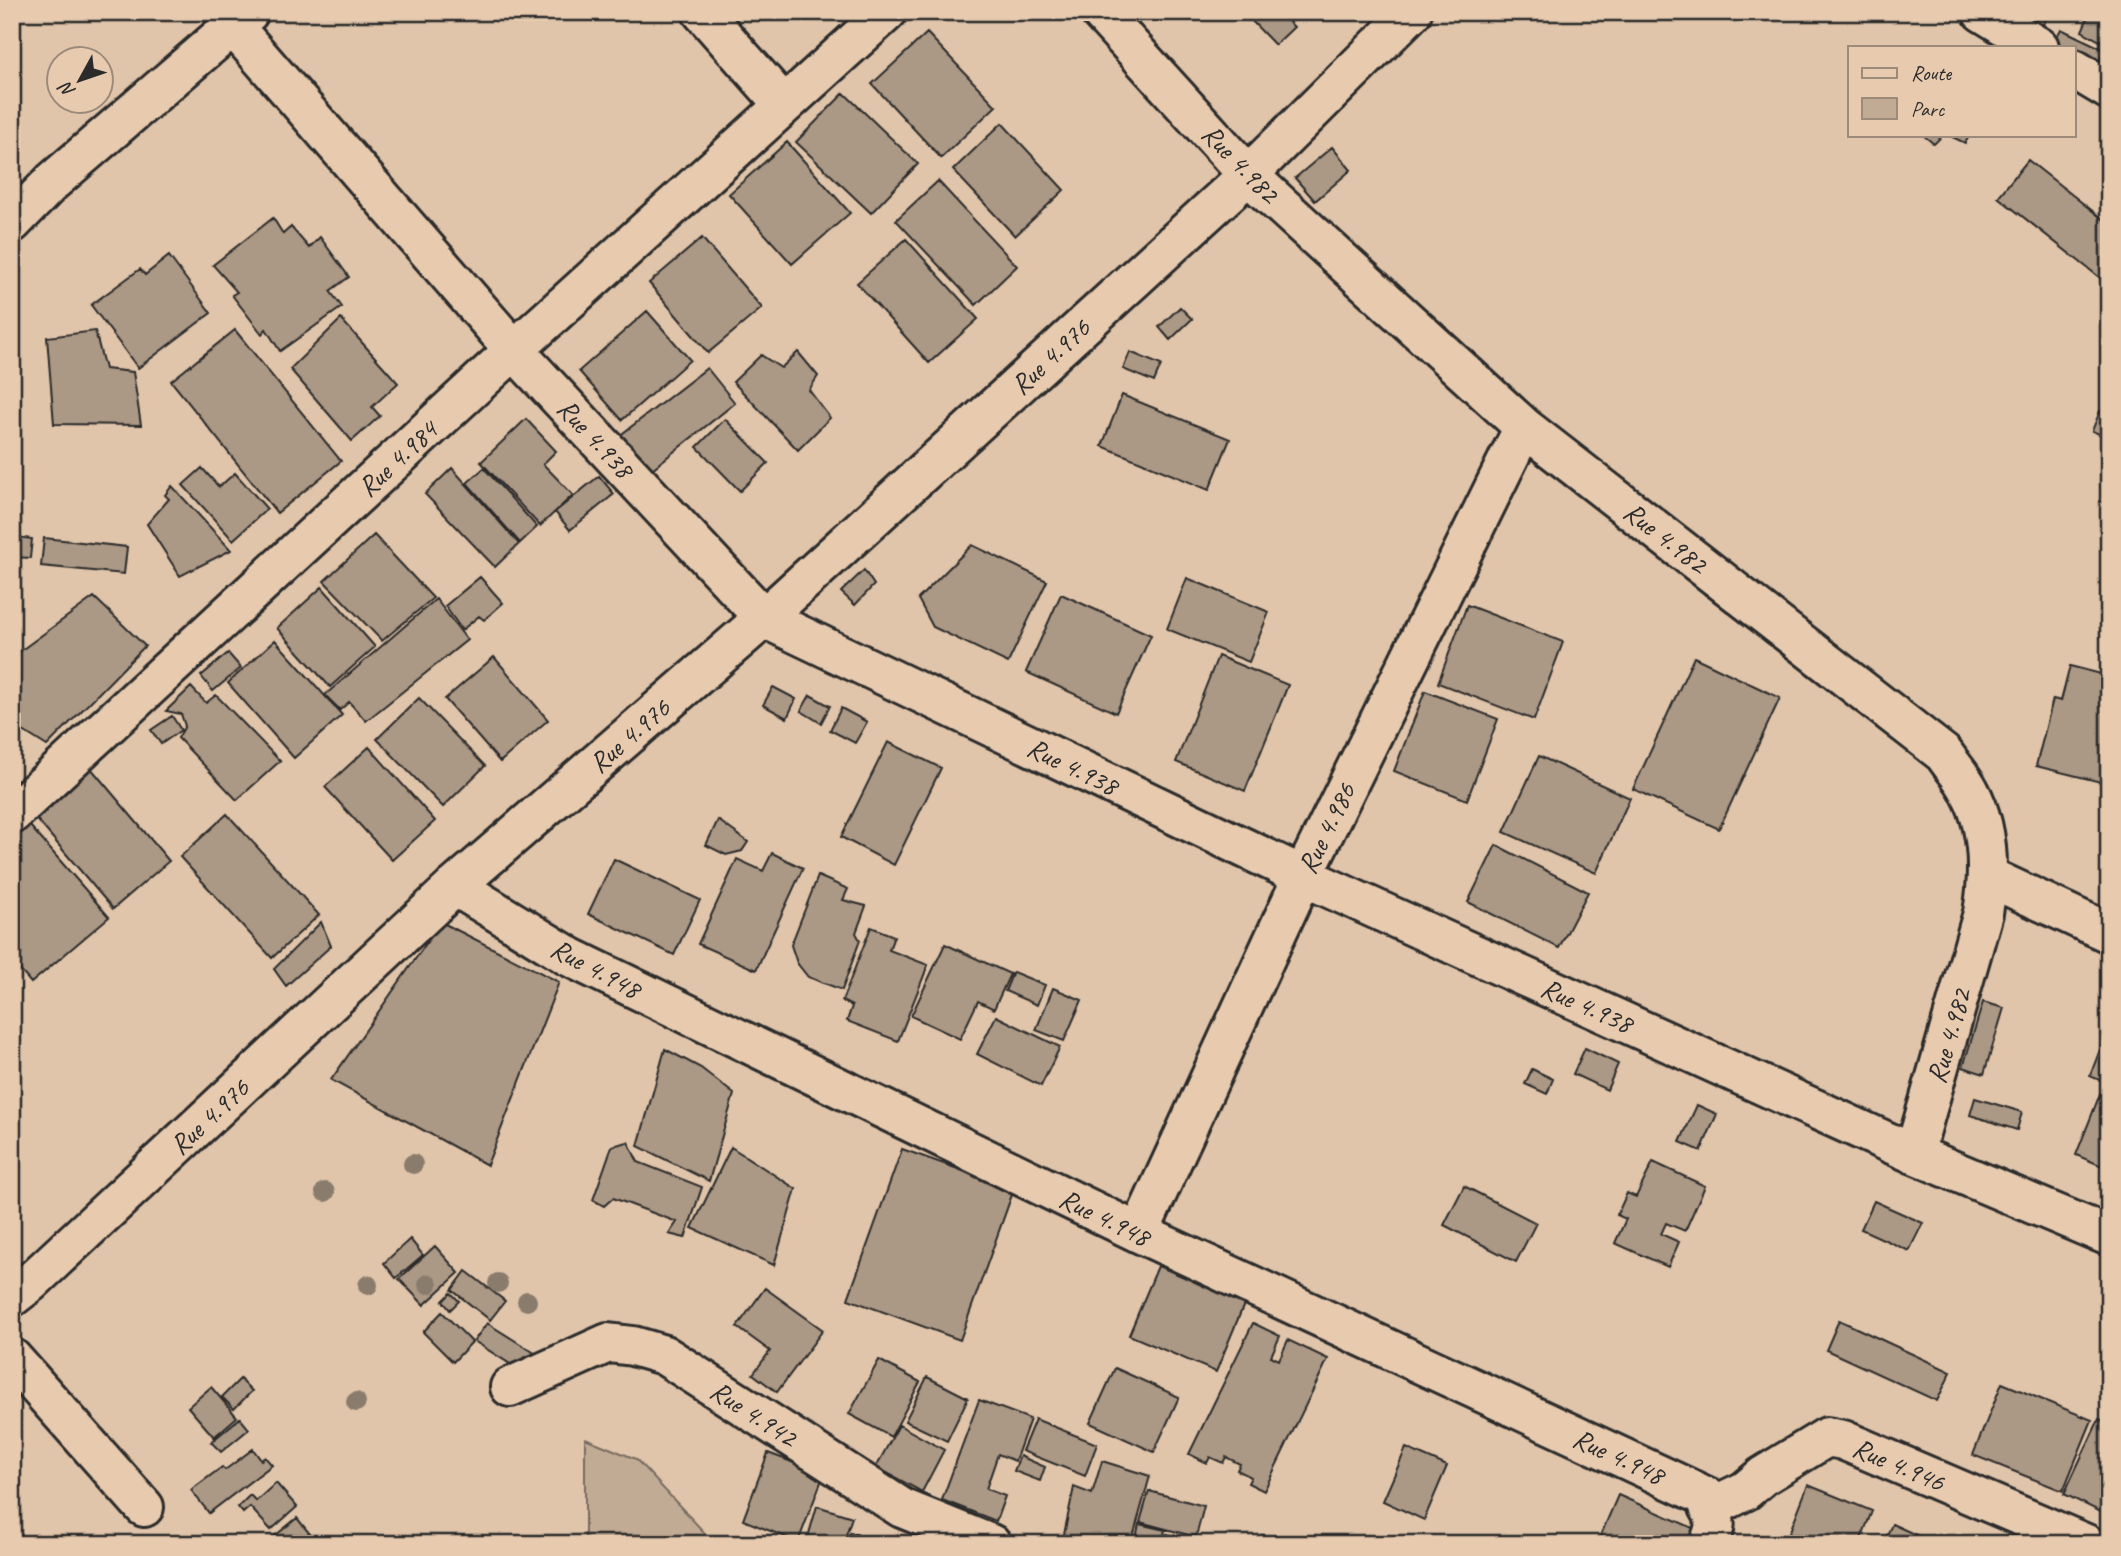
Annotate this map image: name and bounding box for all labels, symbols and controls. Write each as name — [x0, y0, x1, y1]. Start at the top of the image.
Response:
north arrow — [46, 46, 116, 116]
legend — [1848, 46, 2076, 136]
text: Route — [1911, 60, 1952, 86]
text: N — [53, 76, 81, 103]
text: Parc — [1911, 96, 1946, 122]
street label: Rue 4.982 — [1195, 117, 1288, 212]
street label: Rue 4.976 — [1003, 310, 1099, 402]
street label: Rue 4.938 — [550, 391, 643, 487]
street label: Rue 4.984 — [350, 411, 446, 504]
street label: Rue 4.982 — [1617, 494, 1716, 582]
street label: Rue 4.976 — [581, 690, 678, 780]
street label: Rue 4.938 — [1022, 730, 1126, 804]
street label: Rue 4.986 — [1290, 776, 1364, 879]
street label: Rue 4.948 — [545, 930, 649, 1008]
street label: Rue 4.938 — [1536, 970, 1640, 1042]
street label: Rue 4.982 — [1918, 983, 1979, 1087]
street label: Rue 4.976 — [162, 1070, 258, 1162]
street label: Rue 4.948 — [1054, 1181, 1158, 1255]
street label: Rue 4.942 — [704, 1372, 806, 1456]
street label: Rue 4.948 — [1568, 1420, 1672, 1494]
street label: Rue 4.946 — [1848, 1430, 1951, 1500]

